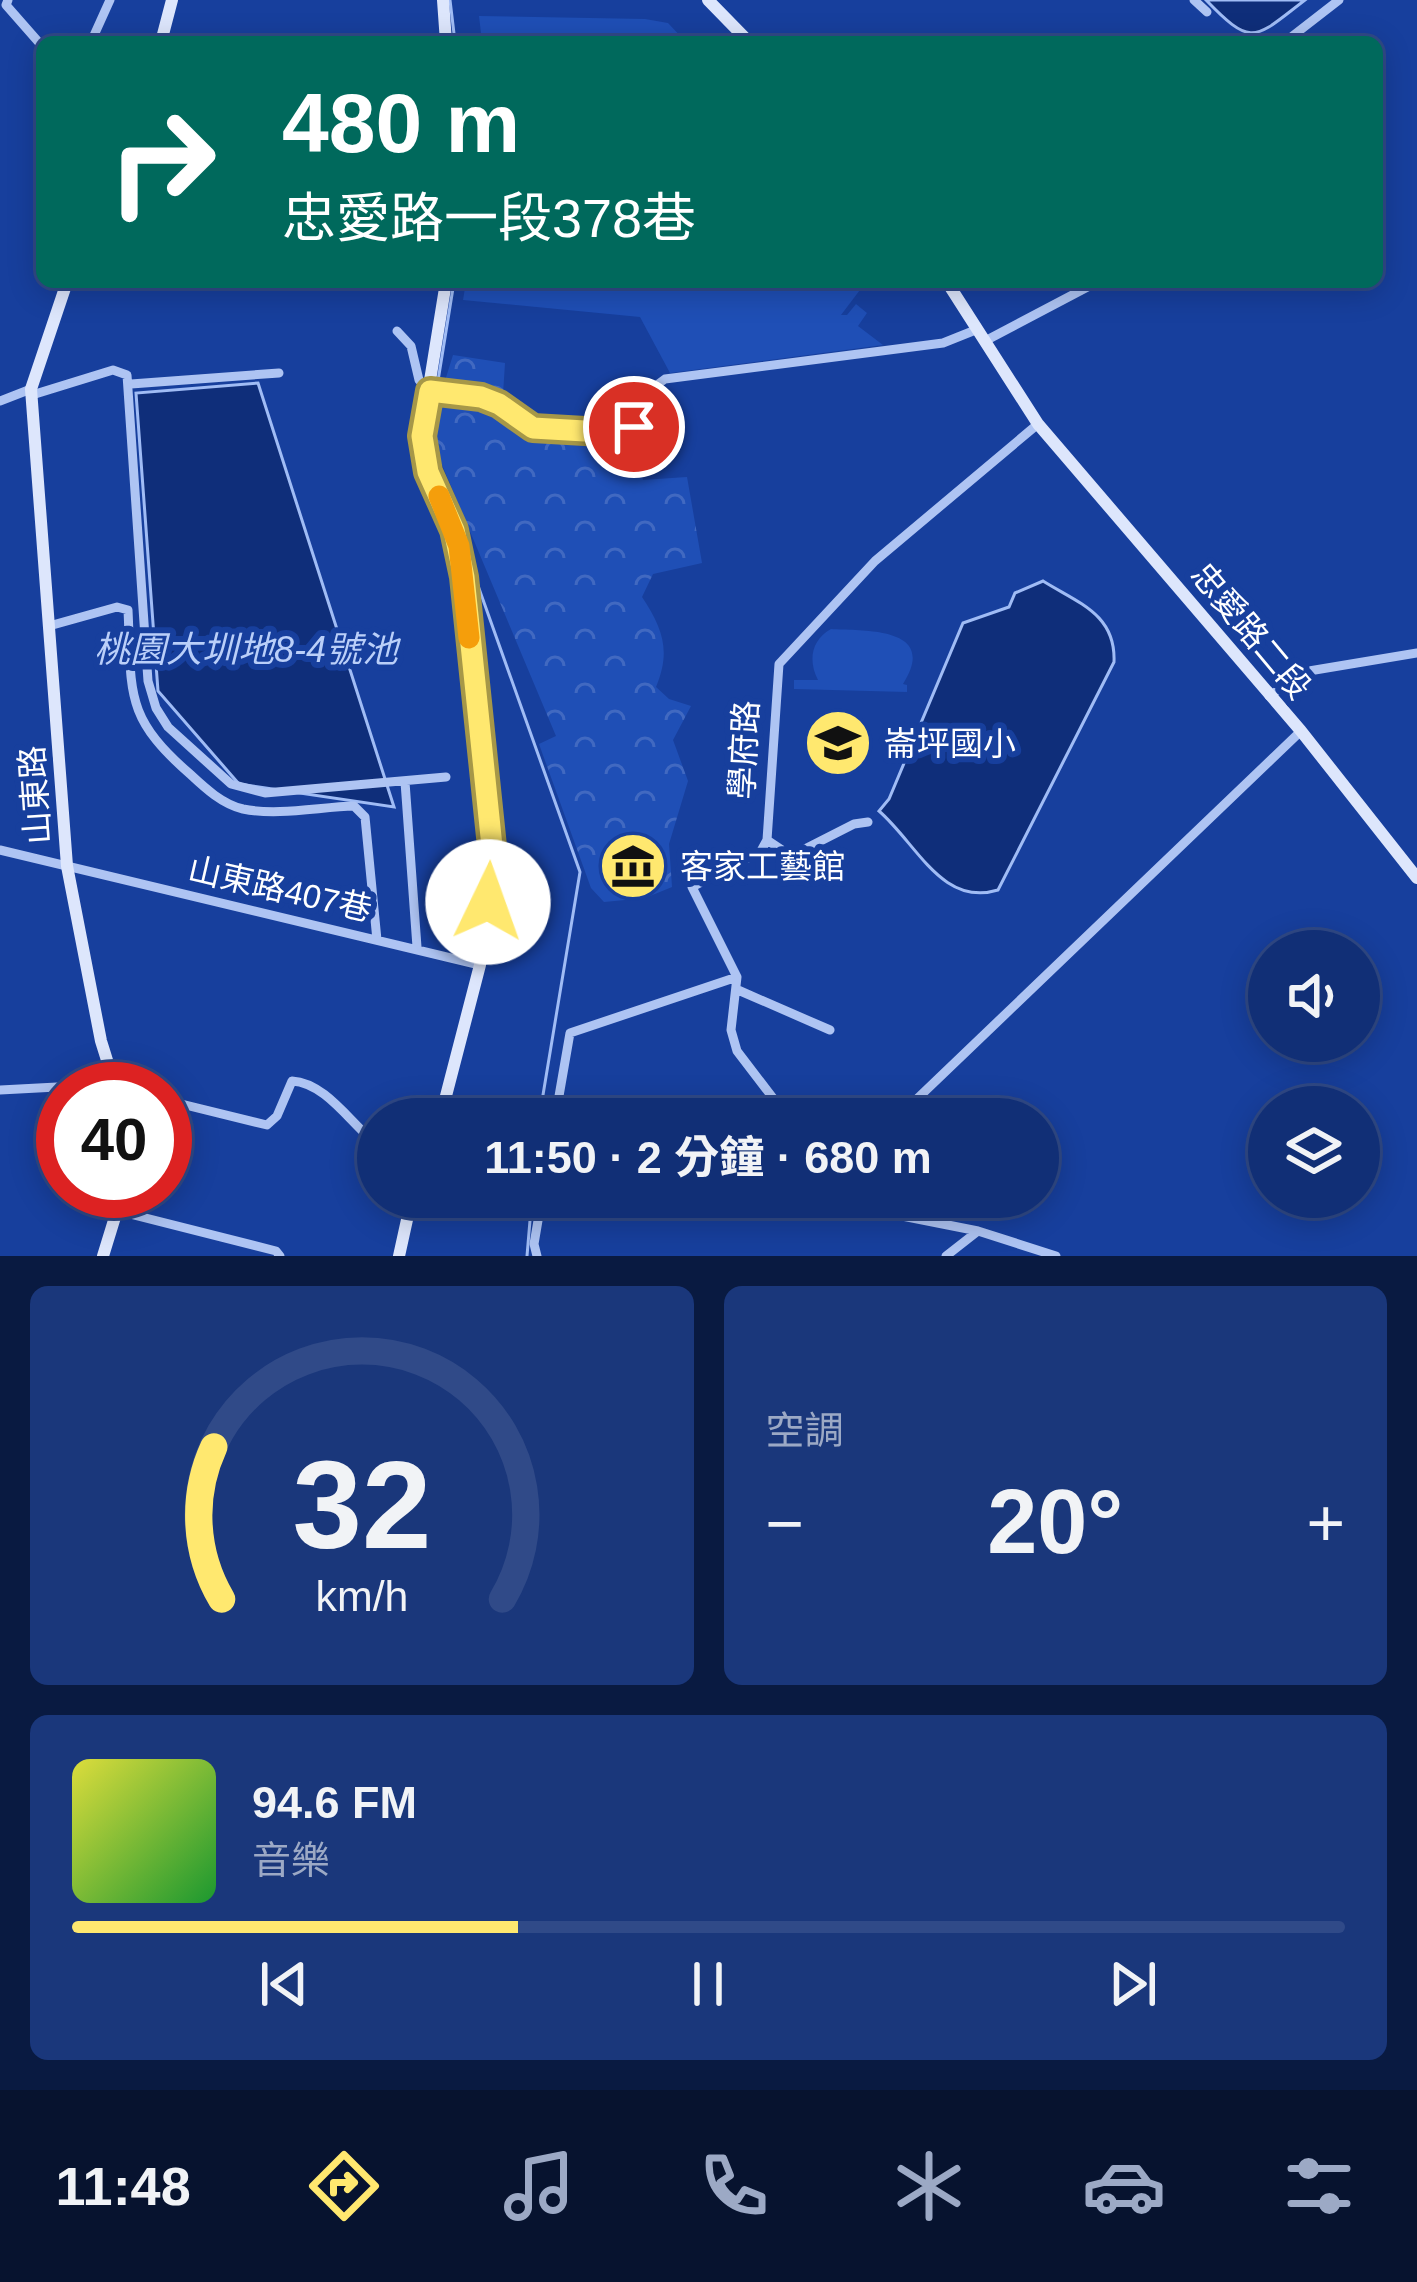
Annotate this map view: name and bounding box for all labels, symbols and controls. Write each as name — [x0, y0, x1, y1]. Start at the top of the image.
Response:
text: 480 m — [282, 76, 520, 170]
icon: right — [84, 84, 240, 240]
text: 忠愛路一段378巷 — [282, 188, 696, 248]
pin — [583, 376, 685, 478]
icon: arrive — [601, 394, 667, 460]
street label: 忠愛路二段 — [1184, 556, 1318, 706]
water label: 桃園大圳地8-4號池 — [94, 629, 402, 670]
street label: 學府路 — [723, 700, 765, 800]
school or university icon: 崙坪國小 — [803, 708, 873, 778]
place label: 崙坪國小 — [884, 725, 1016, 762]
street label: 山東路 — [13, 744, 57, 846]
museum icon: 客家工藝館 — [598, 831, 668, 901]
position arrow — [425, 839, 551, 965]
place label: 客家工藝館 — [680, 848, 845, 885]
street label: 山東路407巷 — [185, 850, 375, 928]
map controls — [1248, 930, 1380, 1218]
button: sound — [1248, 930, 1380, 1062]
speed limit sign: 40 — [36, 1062, 192, 1218]
button: layers — [1248, 1086, 1380, 1218]
text: 11:50 · 2 分鐘 · 680 m — [484, 1132, 932, 1183]
text: 空調 — [766, 1409, 844, 1452]
text: 32 — [292, 1435, 431, 1574]
text: 20° — [987, 1472, 1123, 1572]
text: − — [766, 1486, 804, 1560]
text: + — [1306, 1486, 1345, 1560]
text: km/h — [315, 1571, 408, 1619]
text: 94.6 FM — [252, 1777, 417, 1828]
text: 音樂 — [252, 1839, 330, 1882]
icon: previous — [251, 1951, 317, 2017]
icon: pause — [675, 1951, 741, 2017]
icon: next — [1100, 1951, 1166, 2017]
icon: directions — [302, 2144, 386, 2228]
icon: music — [497, 2144, 581, 2228]
icon: phone — [692, 2144, 776, 2228]
icon: climate — [887, 2144, 971, 2228]
icon: car — [1082, 2144, 1166, 2228]
icon: filters — [1277, 2144, 1361, 2228]
text: 11:48 — [56, 2156, 191, 2216]

